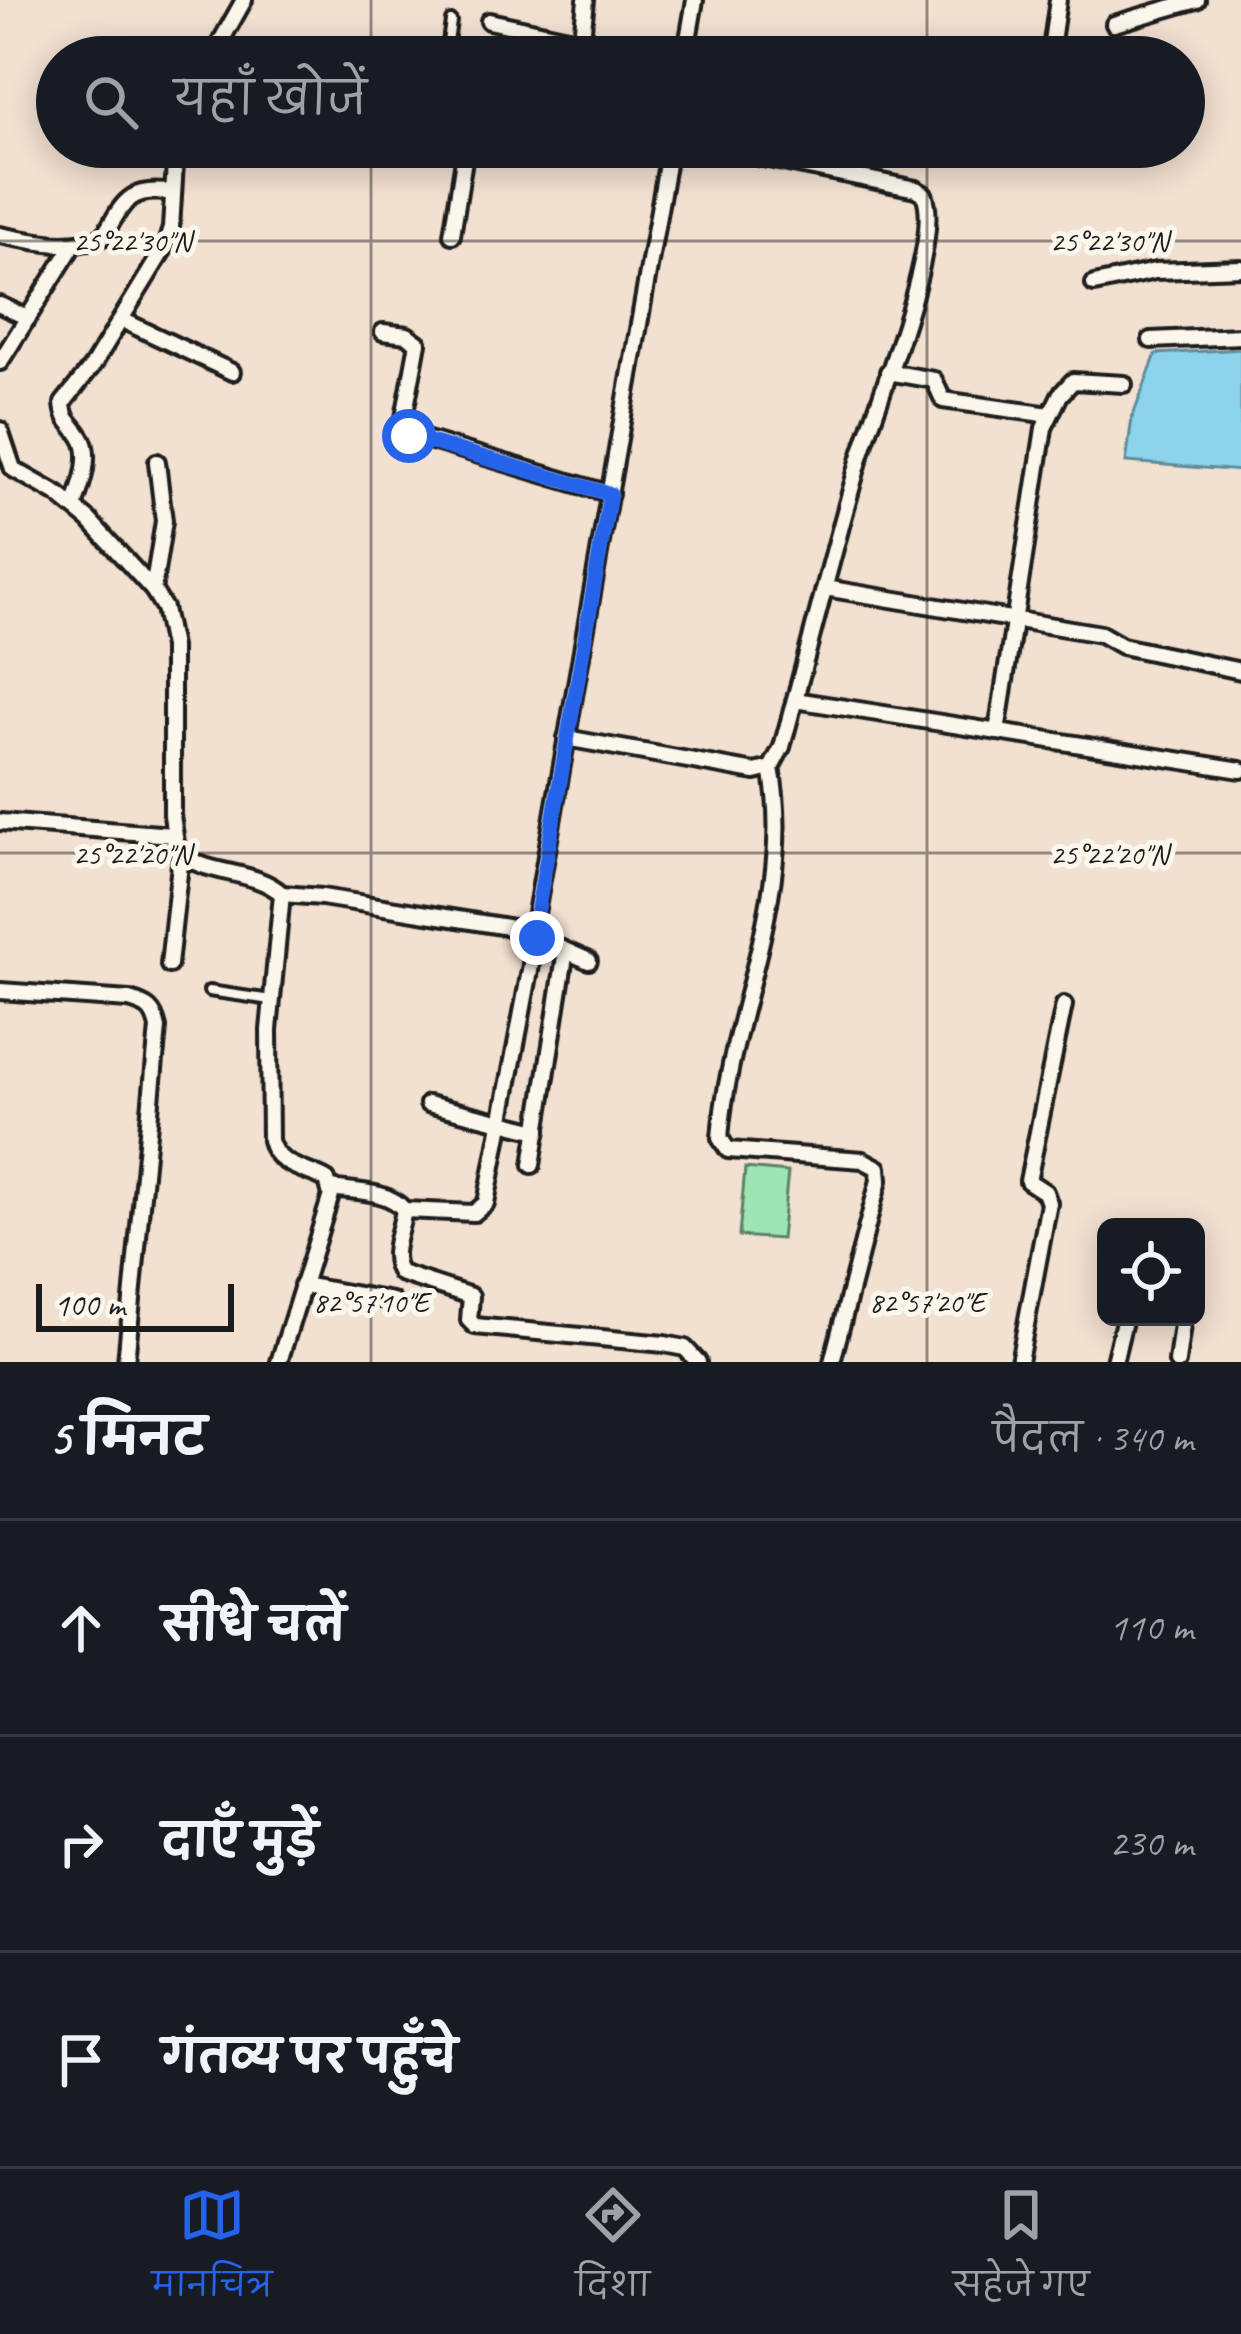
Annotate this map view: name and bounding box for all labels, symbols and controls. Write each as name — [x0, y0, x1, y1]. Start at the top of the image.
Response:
search box — [36, 36, 1205, 168]
icon: search — [78, 69, 144, 135]
text: यहाँ खोजें — [174, 71, 367, 128]
text: 25°22'30"N — [73, 222, 196, 260]
text: 25°22'30"N — [1050, 222, 1173, 260]
route start — [382, 409, 436, 463]
text: 25°22'20"N — [73, 835, 196, 873]
text: 25°22'20"N — [1050, 835, 1173, 873]
route end — [510, 911, 564, 965]
map controls — [1097, 1218, 1205, 1326]
button: locate — [1097, 1218, 1205, 1326]
scale bar — [36, 1278, 234, 1331]
text: 82°57'10"E — [313, 1283, 433, 1321]
text: 82°57'20"E — [869, 1283, 989, 1321]
text: 100 m — [54, 1284, 125, 1326]
text: 5 मिनट — [48, 1405, 206, 1469]
text: पैदल · 340 m — [993, 1414, 1193, 1463]
icon: ahead — [48, 1595, 114, 1661]
text: सीधे चलें — [162, 1597, 346, 1654]
text: 110 m — [1109, 1603, 1193, 1652]
icon: right — [48, 1811, 114, 1877]
text: दाएँ मुड़ें — [162, 1813, 318, 1870]
text: 230 m — [1109, 1819, 1193, 1868]
icon: arrive — [48, 2027, 114, 2093]
text: गंतव्य पर पहुँचे — [162, 2029, 457, 2086]
tab: मानचित्र — [151, 2182, 272, 2321]
tab: दिशा — [575, 2182, 650, 2321]
tab: सहेजे गए — [953, 2182, 1090, 2321]

